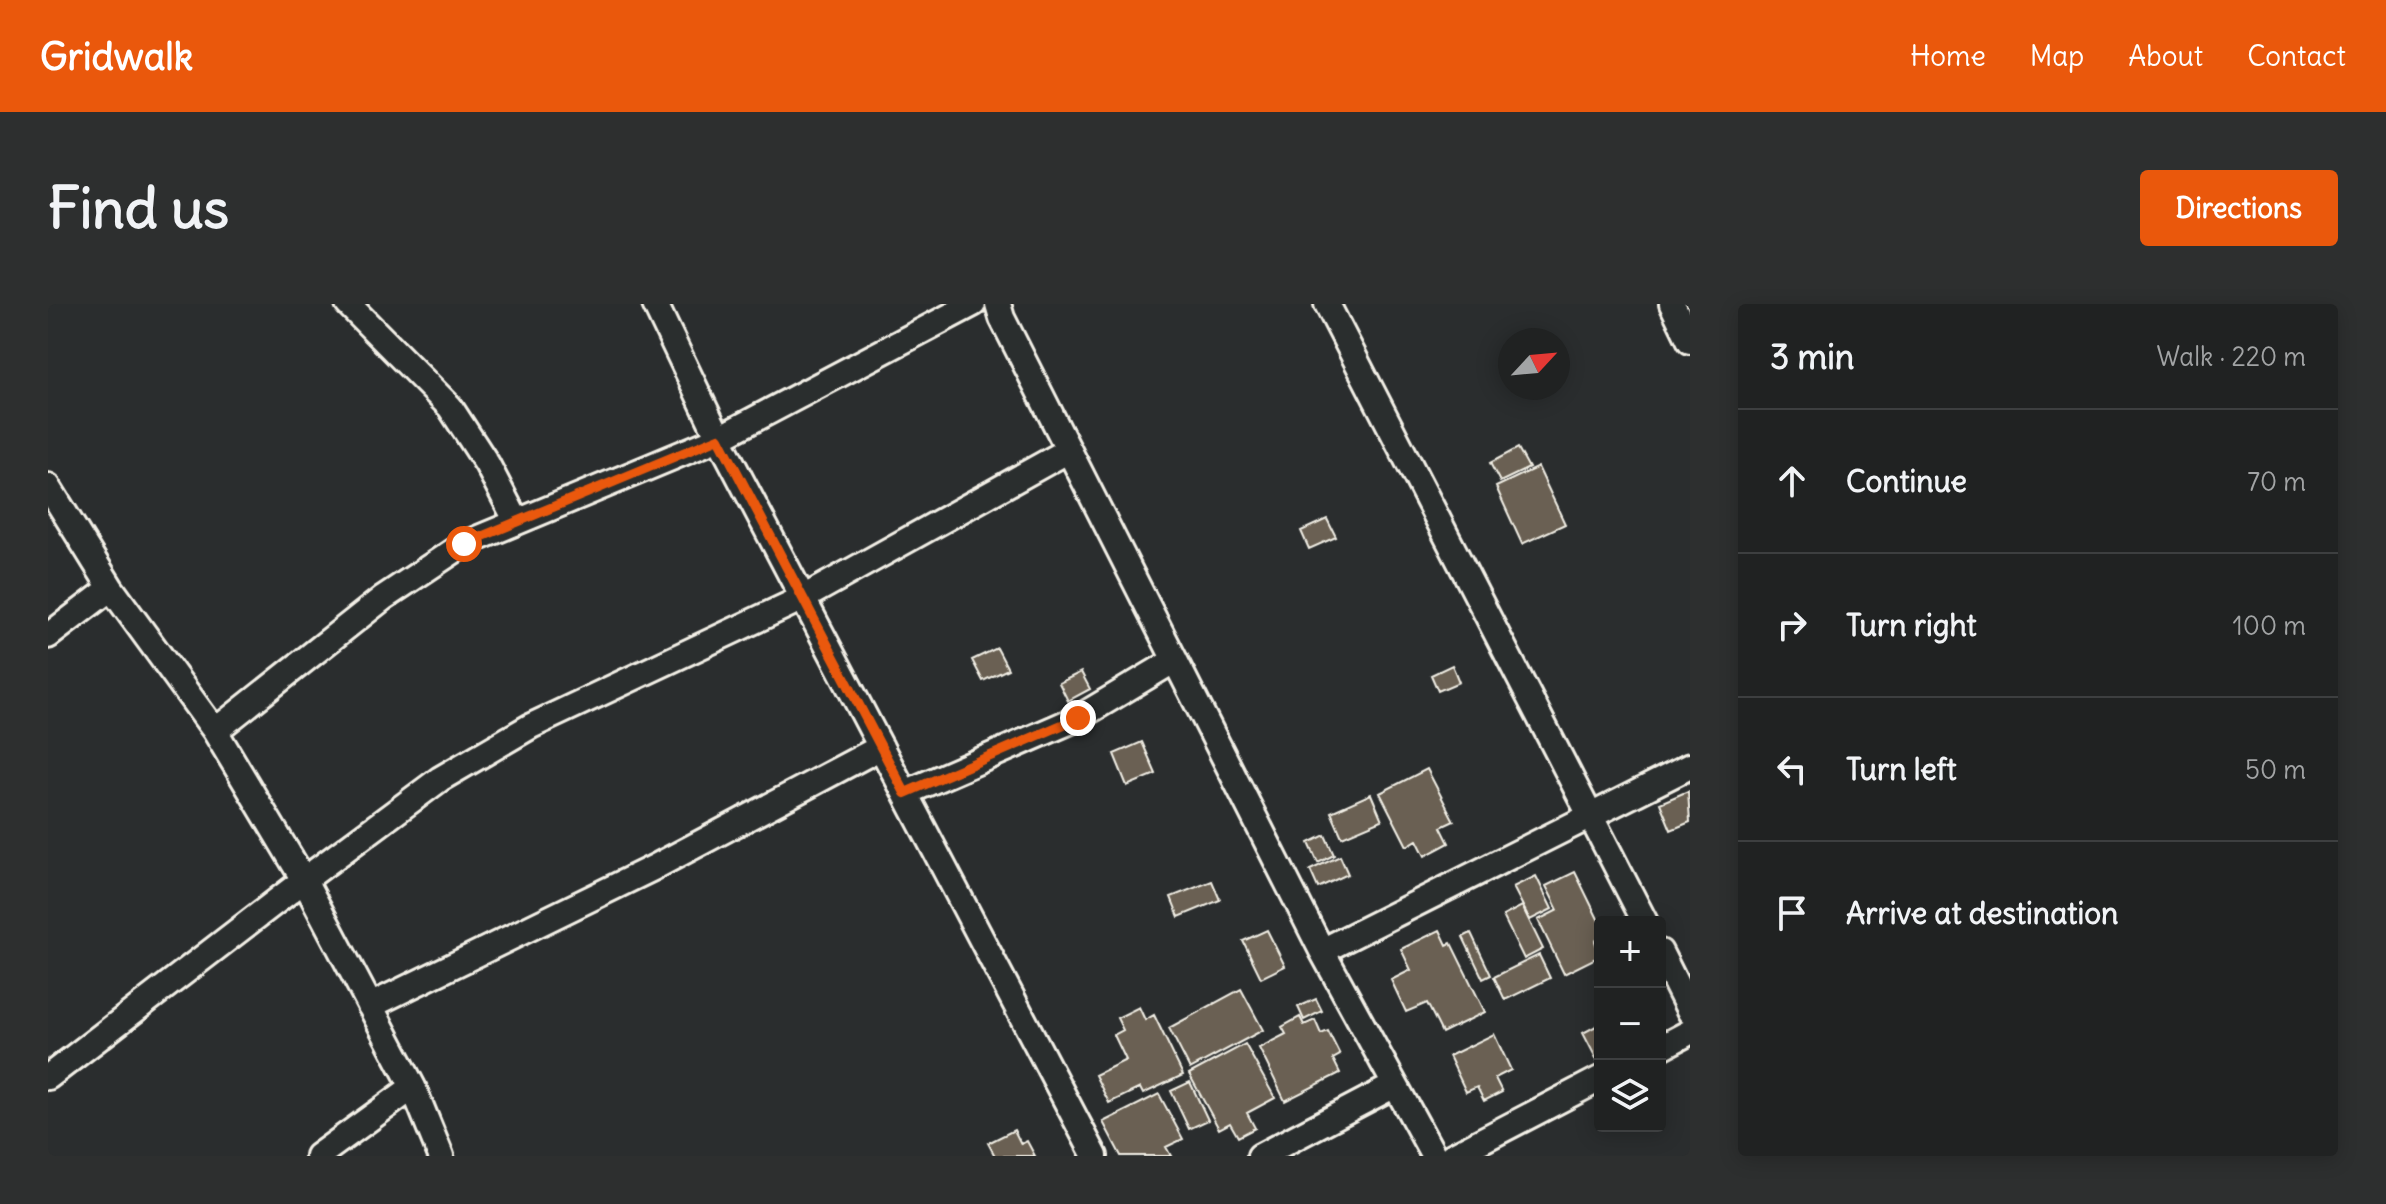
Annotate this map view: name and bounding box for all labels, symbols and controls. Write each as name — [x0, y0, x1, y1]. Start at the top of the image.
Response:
text: Gridwalk — [40, 33, 193, 80]
text: Home — [1910, 38, 1986, 74]
text: Map — [2030, 38, 2084, 74]
text: About — [2128, 38, 2203, 74]
text: Contact — [2247, 38, 2346, 74]
button: Directions — [2140, 170, 2338, 246]
text: Find us — [48, 173, 229, 243]
north arrow — [1498, 328, 1570, 400]
text: 3 min — [1770, 335, 1855, 378]
text: Walk · 220 m — [2157, 340, 2306, 373]
icon: ahead — [1770, 459, 1814, 503]
text: Continue — [1846, 462, 1967, 500]
text: 70 m — [2247, 465, 2306, 498]
route start — [446, 526, 482, 562]
icon: right — [1770, 603, 1814, 647]
text: Turn right — [1846, 606, 1977, 644]
text: 100 m — [2232, 609, 2306, 642]
route end — [1060, 700, 1096, 736]
icon: left — [1770, 747, 1814, 791]
text: Turn left — [1846, 750, 1957, 788]
text: 50 m — [2245, 753, 2306, 786]
icon: arrive — [1770, 891, 1814, 935]
text: Arrive at destination — [1846, 894, 2118, 932]
map controls — [1594, 916, 1666, 1132]
button: + — [1594, 916, 1666, 988]
button: − — [1594, 988, 1666, 1060]
button: layers — [1594, 1060, 1666, 1132]

